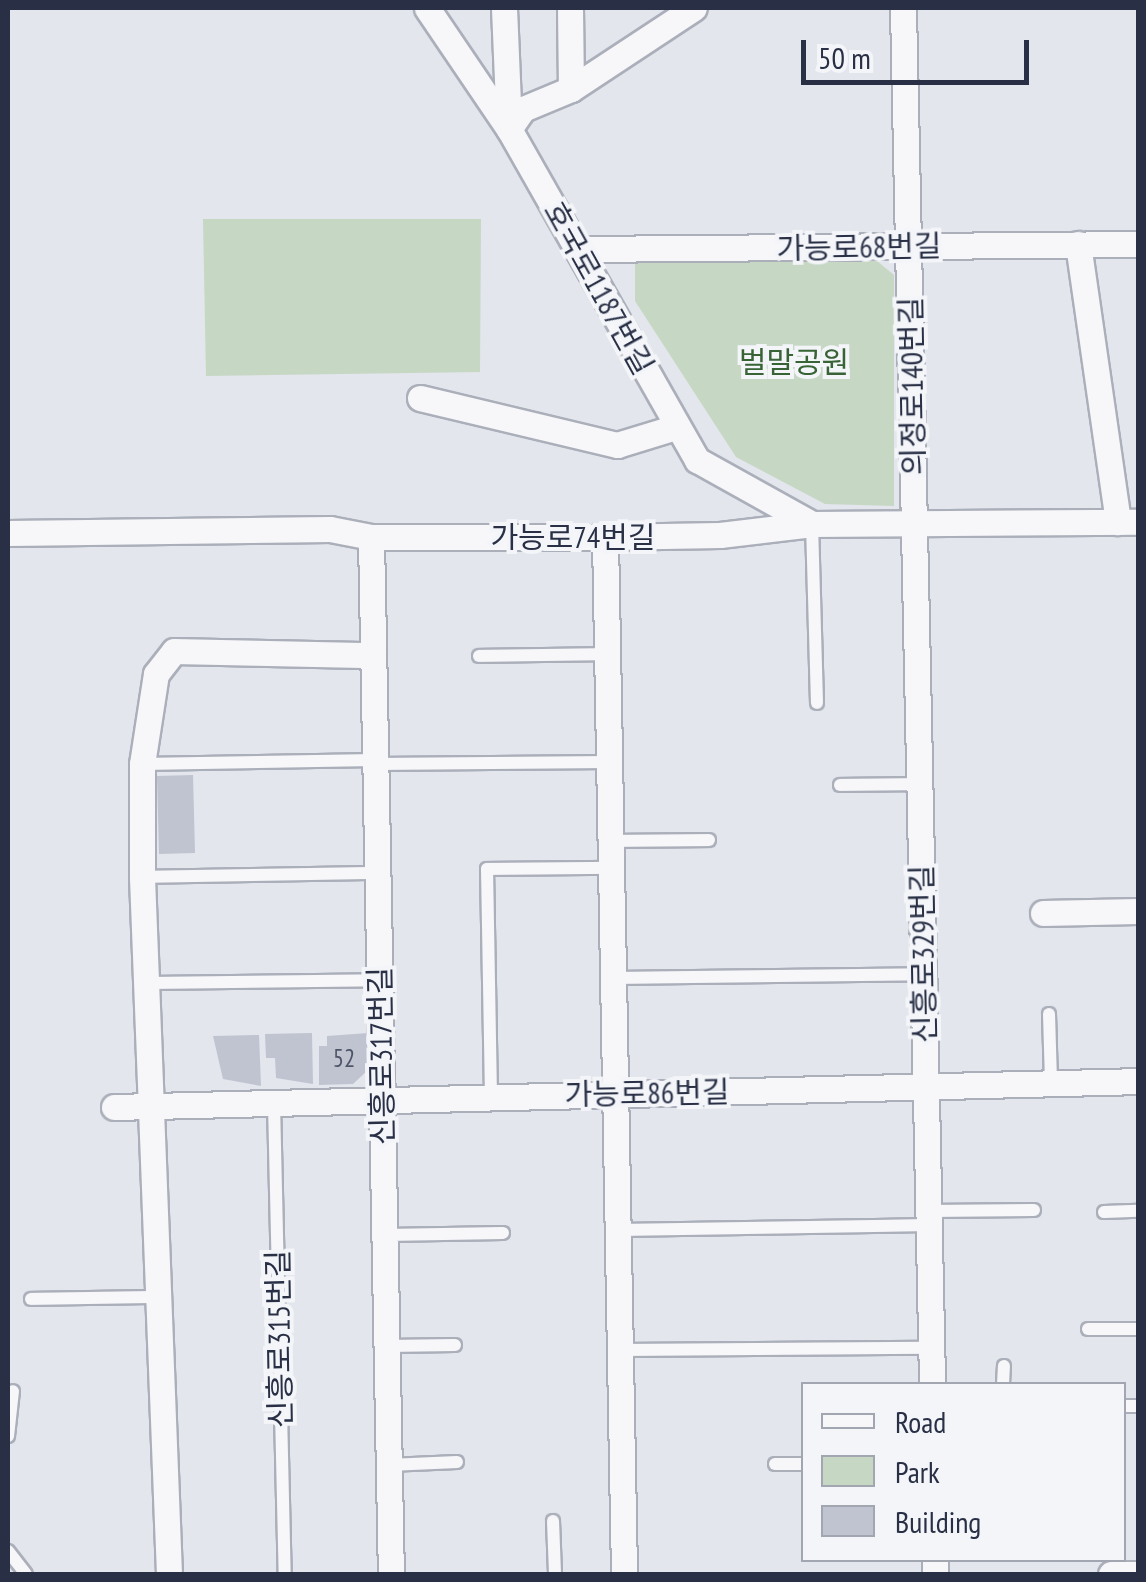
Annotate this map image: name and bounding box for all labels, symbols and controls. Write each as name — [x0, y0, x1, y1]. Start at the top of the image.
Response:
scale bar — [806, 20, 1034, 82]
text: 50 m — [818, 38, 871, 77]
street label: 호국로1187번길 — [537, 195, 661, 381]
street label: 가능로68번길 — [776, 228, 942, 266]
street label: 의정로140번길 — [892, 296, 932, 476]
park label: 벌말공원 — [739, 344, 849, 380]
street label: 가능로74번길 — [491, 519, 655, 555]
street label: 신흥로329번길 — [903, 864, 943, 1044]
street label: 신흥로317번길 — [361, 966, 401, 1146]
house number: 52 — [333, 1043, 355, 1073]
street label: 가능로86번길 — [564, 1074, 730, 1112]
street label: 신흥로315번길 — [259, 1249, 299, 1429]
legend — [801, 1382, 1126, 1562]
text: Road — [895, 1402, 946, 1441]
text: Park — [895, 1452, 940, 1491]
text: Building — [895, 1502, 981, 1541]

